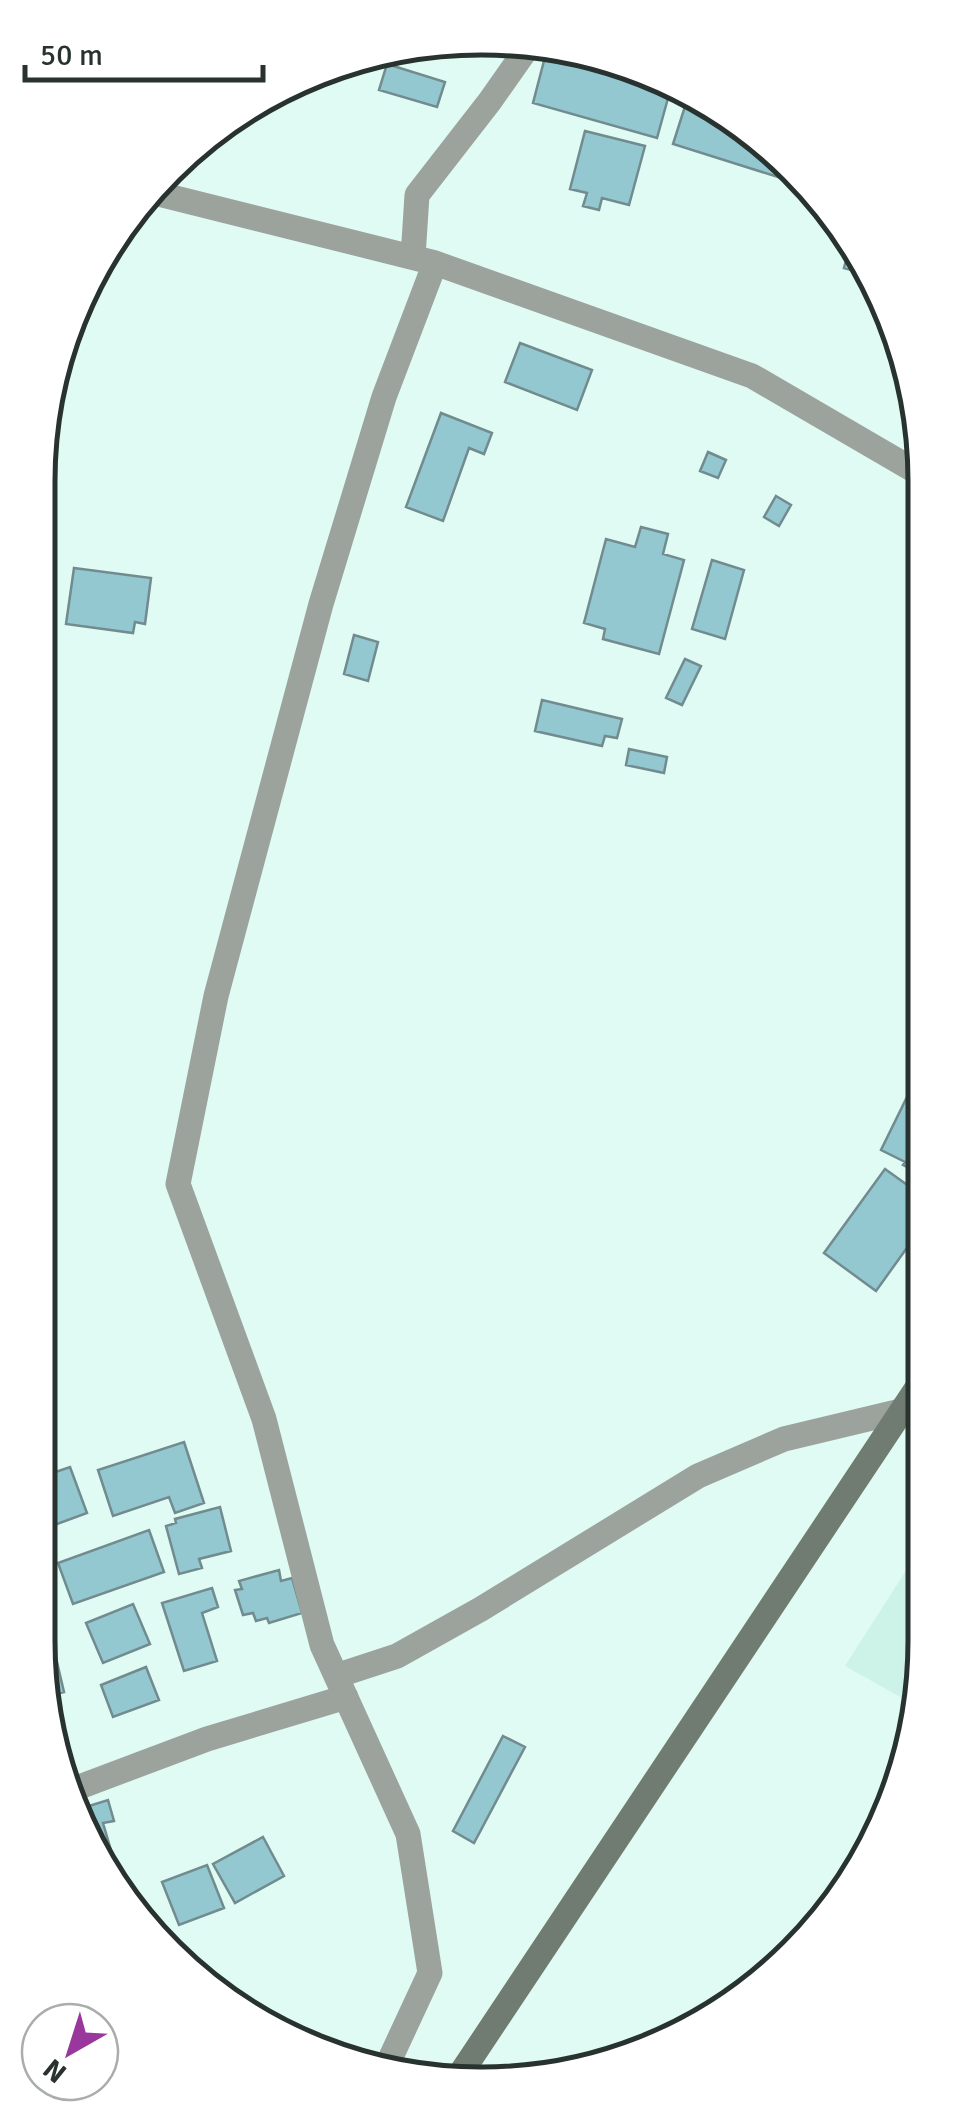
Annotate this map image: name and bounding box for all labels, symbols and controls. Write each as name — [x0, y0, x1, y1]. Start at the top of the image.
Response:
scale bar — [25, 20, 262, 82]
text: 50 m — [40, 37, 103, 74]
north arrow — [20, 2002, 120, 2102]
text: N — [37, 2051, 73, 2090]

